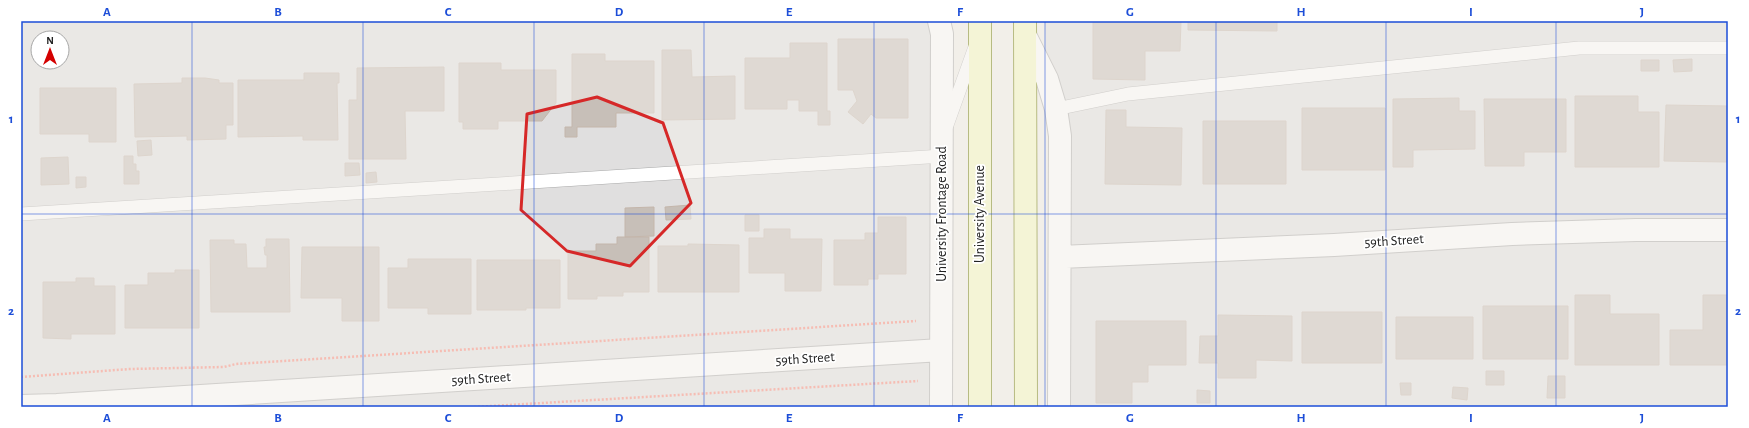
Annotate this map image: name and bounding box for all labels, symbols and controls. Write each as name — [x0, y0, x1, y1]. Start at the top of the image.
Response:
text: A — [103, 6, 111, 19]
text: B — [274, 6, 282, 19]
text: C — [445, 6, 452, 19]
text: D — [615, 6, 624, 19]
text: E — [786, 6, 793, 19]
text: F — [957, 6, 964, 19]
text: G — [1126, 6, 1134, 19]
text: H — [1296, 6, 1306, 19]
text: I — [1469, 6, 1473, 19]
text: J — [1640, 6, 1644, 19]
north arrow — [30, 30, 70, 70]
text: N — [46, 35, 54, 46]
text: 1 — [9, 113, 13, 126]
text: 1 — [1736, 113, 1740, 126]
street label: University Frontage Road — [935, 146, 949, 282]
street label: University Avenue — [973, 165, 987, 263]
street label: 59th Street — [1364, 232, 1425, 250]
text: 2 — [8, 305, 14, 318]
text: 2 — [1735, 305, 1741, 318]
street label: 59th Street — [775, 350, 836, 368]
street label: 59th Street — [451, 370, 512, 388]
text: A — [103, 412, 111, 425]
text: B — [274, 412, 282, 425]
text: C — [445, 412, 452, 425]
text: D — [615, 412, 624, 425]
text: E — [786, 412, 793, 425]
text: F — [957, 412, 964, 425]
text: G — [1126, 412, 1134, 425]
text: H — [1296, 412, 1306, 425]
text: I — [1469, 412, 1473, 425]
text: J — [1640, 412, 1644, 425]

